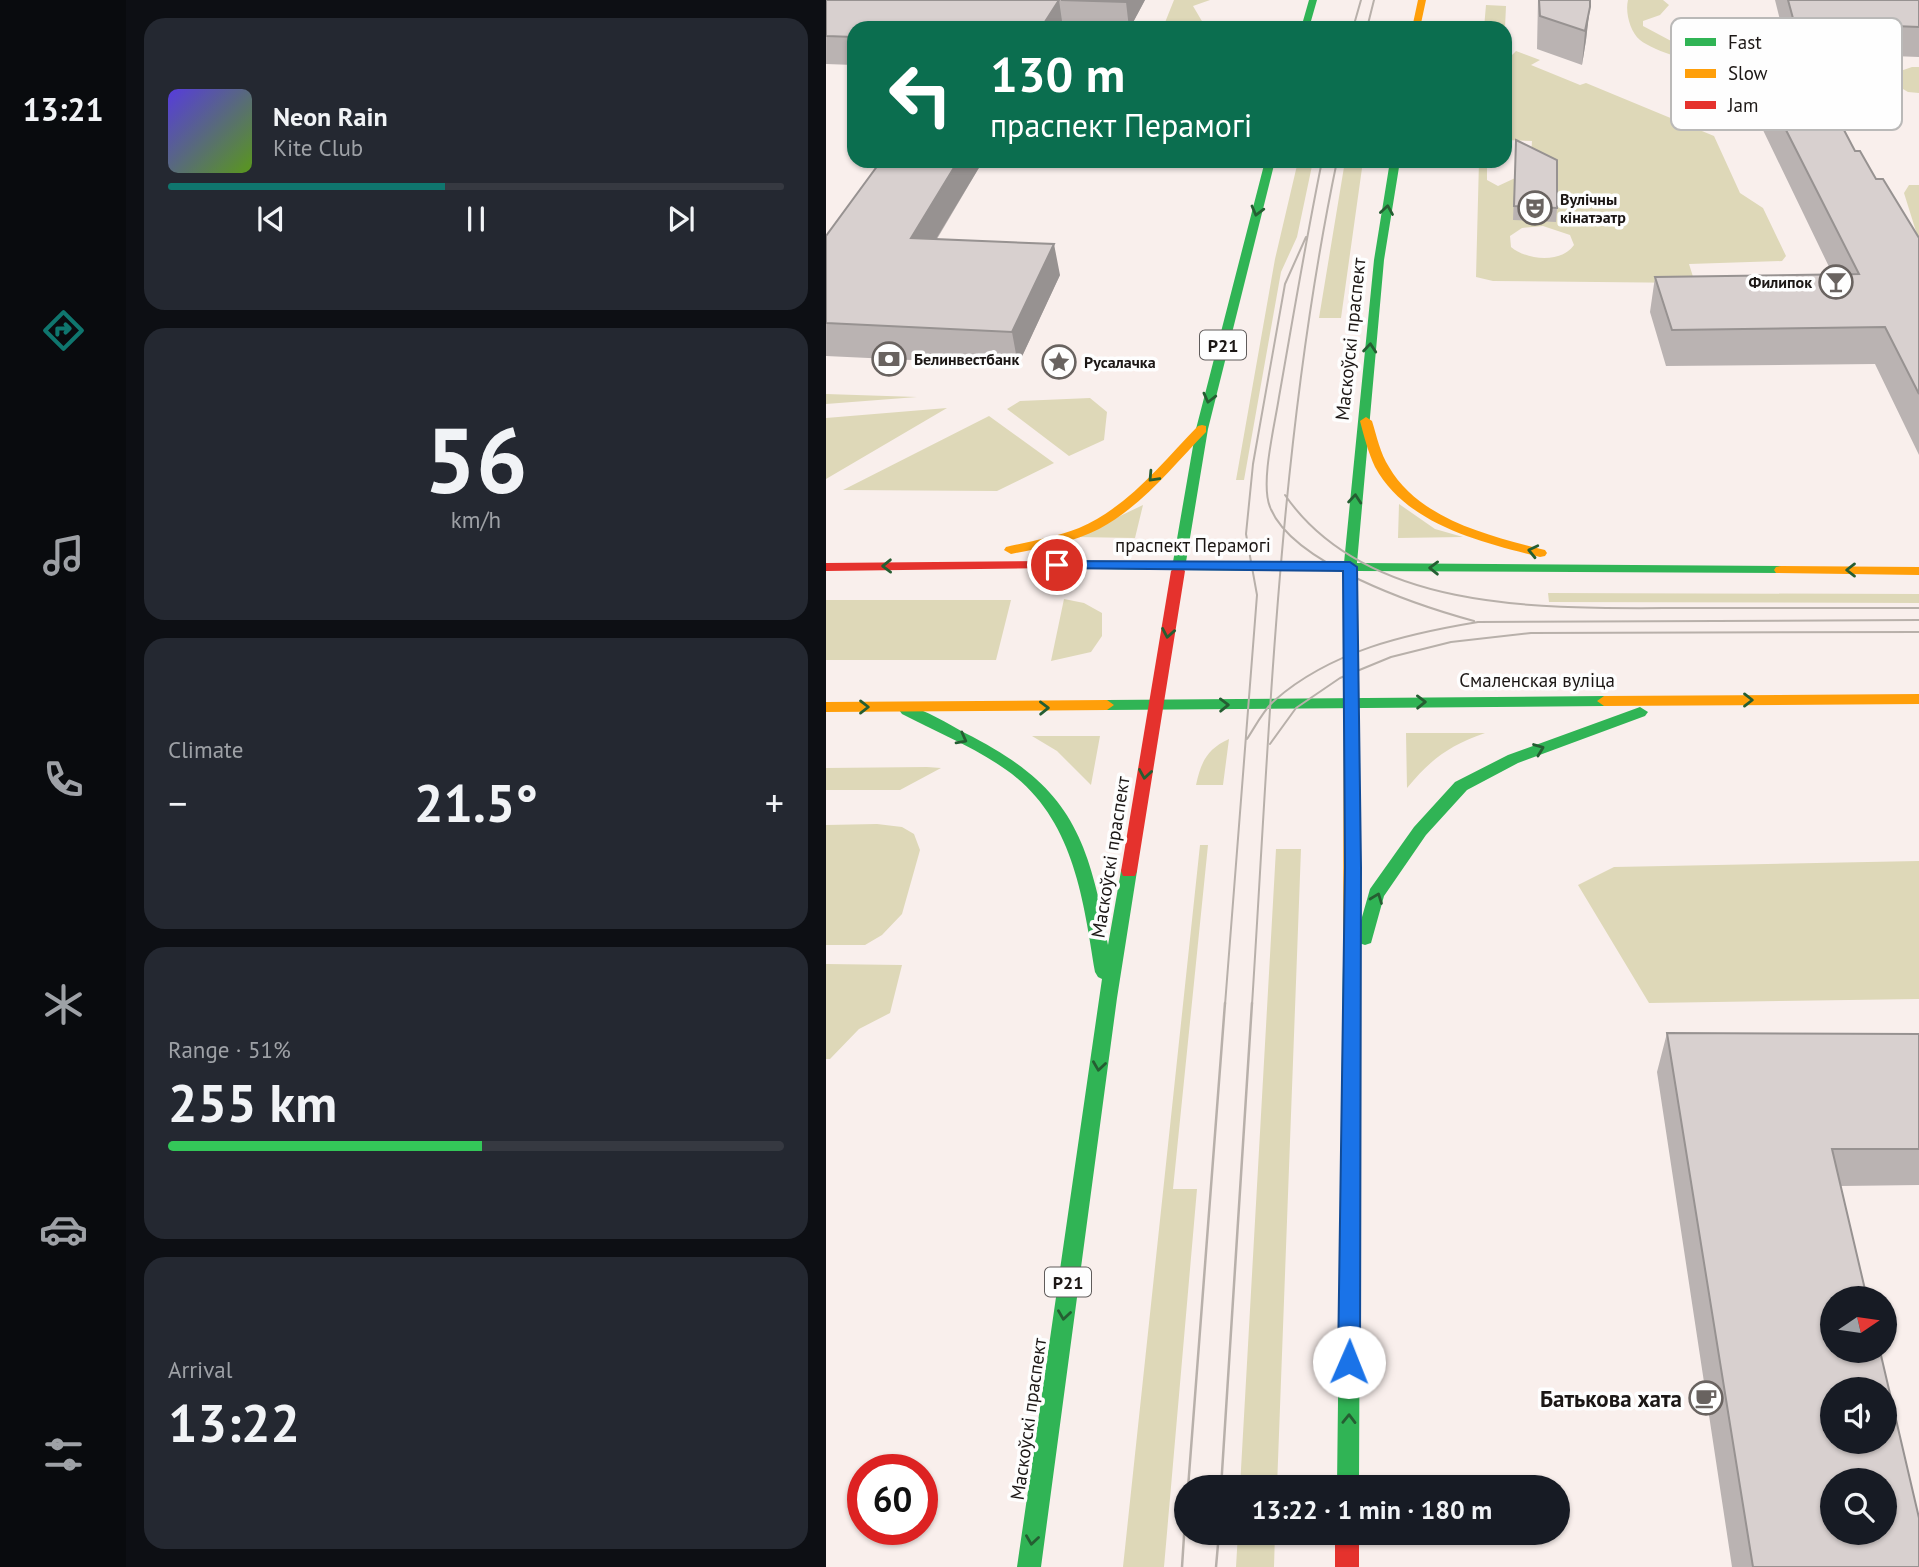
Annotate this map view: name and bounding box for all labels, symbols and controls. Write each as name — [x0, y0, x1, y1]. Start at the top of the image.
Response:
legend — [1671, 18, 1902, 130]
text: Fast — [1728, 30, 1762, 54]
text: 130 m — [990, 42, 1125, 106]
icon: left — [875, 49, 966, 140]
text: Slow — [1728, 61, 1768, 85]
text: 13:21 — [22, 88, 104, 130]
text: Jam — [1727, 93, 1758, 117]
text: Neon Rain — [273, 100, 388, 133]
text: праспект Перамогі — [990, 104, 1252, 146]
text: Kite Club — [273, 133, 363, 162]
theatre icon: Вулічны кінатэатр — [1516, 189, 1554, 227]
place label: Вулічны кінатэатр — [1560, 189, 1626, 227]
icon: previous — [252, 200, 290, 238]
icon: pause — [457, 200, 495, 238]
icon: next — [662, 200, 700, 238]
one-way arrow — [1379, 204, 1394, 216]
one-way arrow — [1251, 205, 1266, 217]
street label: Маскоўскі праспект — [1330, 256, 1371, 421]
bar icon: Филипок — [1817, 263, 1855, 301]
place label: Филипок — [1749, 272, 1812, 292]
icon: directions — [39, 306, 88, 355]
road number: Р21 — [1200, 330, 1246, 360]
bank icon: Белинвестбанк — [870, 340, 908, 378]
one-way arrow — [1362, 342, 1377, 353]
place icon: Русалачка — [1040, 343, 1078, 381]
place label: Белинвестбанк — [914, 349, 1019, 369]
place label: Русалачка — [1084, 352, 1156, 372]
one-way arrow — [1203, 392, 1217, 404]
text: 56 — [424, 400, 528, 518]
one-way arrow — [1149, 469, 1162, 482]
one-way arrow — [1347, 493, 1362, 504]
text: km/h — [451, 505, 501, 534]
icon: music — [39, 531, 88, 580]
street label: праспект Перамогі — [1115, 533, 1271, 557]
pin — [1027, 535, 1087, 595]
one-way arrow — [1527, 545, 1539, 560]
icon: arrive — [1038, 546, 1076, 584]
one-way arrow — [881, 558, 891, 574]
one-way arrow — [1428, 560, 1439, 575]
one-way arrow — [1845, 562, 1856, 578]
one-way arrow — [1161, 627, 1176, 639]
street label: Смаленская вуліца — [1459, 668, 1615, 692]
one-way arrow — [1743, 692, 1753, 708]
one-way arrow — [1416, 695, 1427, 710]
one-way arrow — [1219, 697, 1230, 713]
one-way arrow — [859, 699, 870, 715]
one-way arrow — [1039, 700, 1049, 716]
one-way arrow — [955, 731, 968, 745]
text: Climate — [168, 735, 243, 764]
one-way arrow — [1532, 744, 1544, 758]
icon: phone — [39, 755, 88, 804]
one-way arrow — [1138, 768, 1153, 780]
text: 21.5° — [414, 769, 538, 836]
street label: Маскоўскі праспект — [1085, 774, 1135, 940]
text: − — [168, 778, 187, 827]
text: + — [765, 778, 784, 827]
one-way arrow — [1368, 893, 1382, 905]
icon: climate — [39, 980, 88, 1029]
text: Range · 51% — [168, 1035, 291, 1064]
one-way arrow — [1091, 1060, 1106, 1071]
text: 255 km — [168, 1069, 337, 1136]
icon: car — [39, 1205, 88, 1254]
road number: Р21 — [1045, 1268, 1091, 1296]
north arrow — [1820, 1286, 1897, 1363]
map controls — [1820, 1286, 1897, 1545]
one-way arrow — [1056, 1309, 1071, 1321]
position arrow — [1312, 1325, 1386, 1399]
street label: Маскоўскі праспект — [1005, 1336, 1051, 1502]
text: Arrival — [168, 1355, 232, 1384]
button: sound — [1820, 1377, 1897, 1454]
cafe icon: Батькова хата — [1687, 1379, 1725, 1417]
place label: Батькова хата — [1540, 1384, 1682, 1413]
text: 13:22 — [168, 1389, 300, 1456]
one-way arrow — [1341, 1414, 1357, 1424]
icon: filters — [39, 1430, 88, 1479]
speed limit sign: 60 — [847, 1454, 938, 1545]
button: search — [1820, 1468, 1897, 1545]
text: 13:22 · 1 min · 180 m — [1252, 1493, 1492, 1526]
one-way arrow — [1025, 1535, 1040, 1546]

